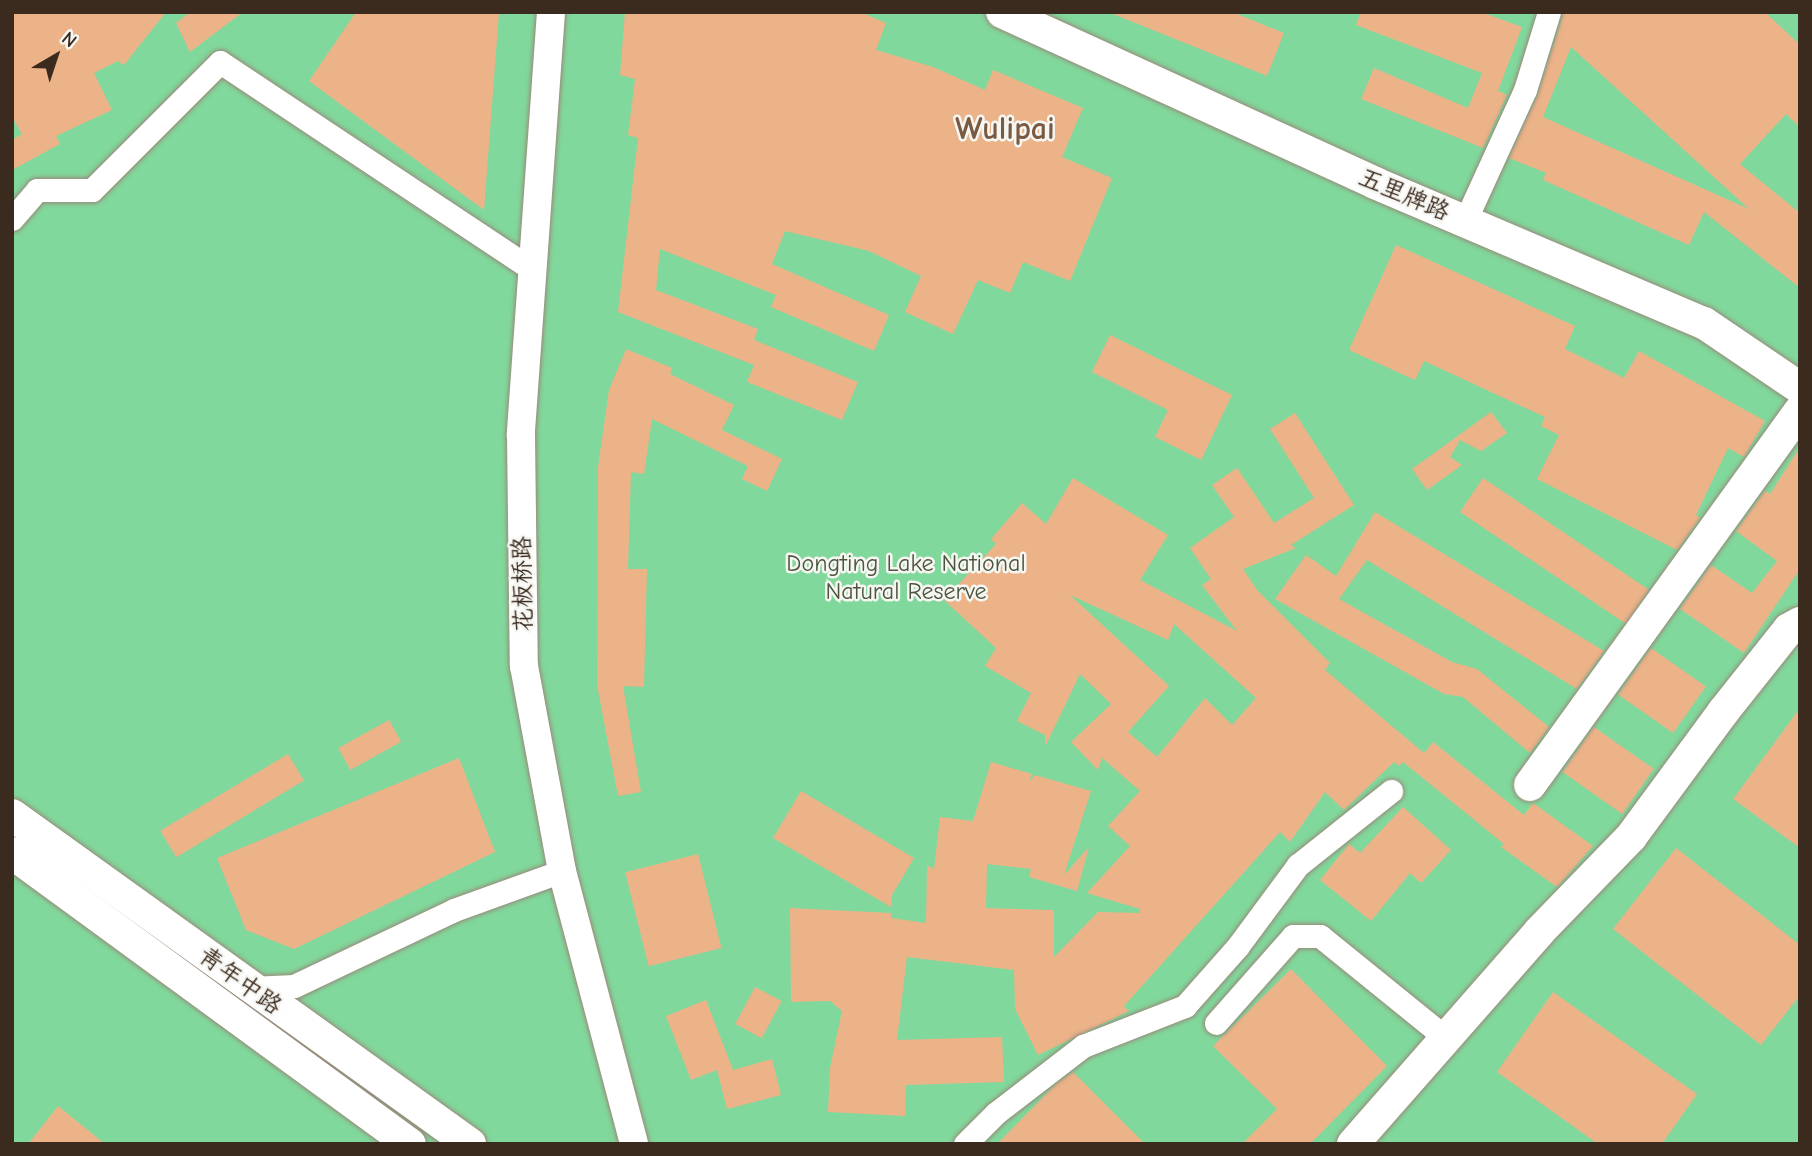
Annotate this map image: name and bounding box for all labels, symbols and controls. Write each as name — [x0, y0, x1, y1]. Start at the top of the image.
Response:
north arrow — [21, 21, 91, 91]
text: N — [57, 27, 81, 52]
district label: Wulipai — [955, 110, 1055, 148]
street label: 五里牌路 — [1354, 163, 1454, 227]
street label: 花板桥路 — [508, 536, 538, 632]
park label: Dongting Lake National Natural Reserve — [786, 550, 1026, 606]
street label: 青年中路 — [193, 941, 287, 1021]

